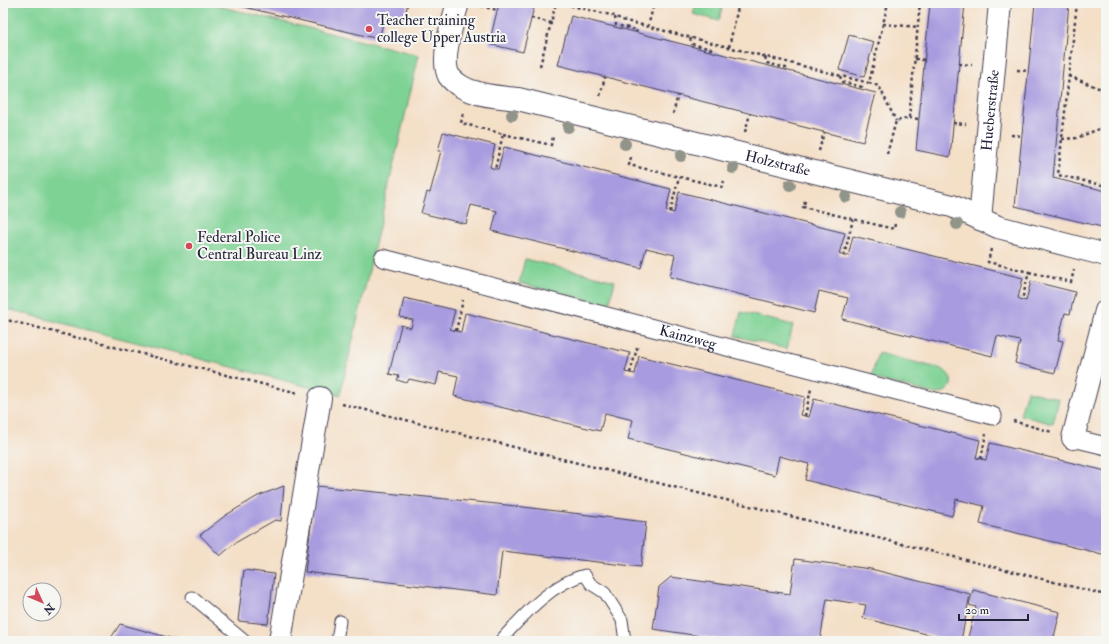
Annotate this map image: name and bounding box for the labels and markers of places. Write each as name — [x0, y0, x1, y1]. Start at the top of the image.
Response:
place label: Teacher training college Upper Austria — [377, 11, 507, 48]
marker: Teacher training college Upper Austria — [364, 24, 374, 34]
place label: Federal Police Central Bureau Linz — [197, 228, 322, 264]
marker: Federal Police Central Bureau Linz — [184, 241, 194, 251]

